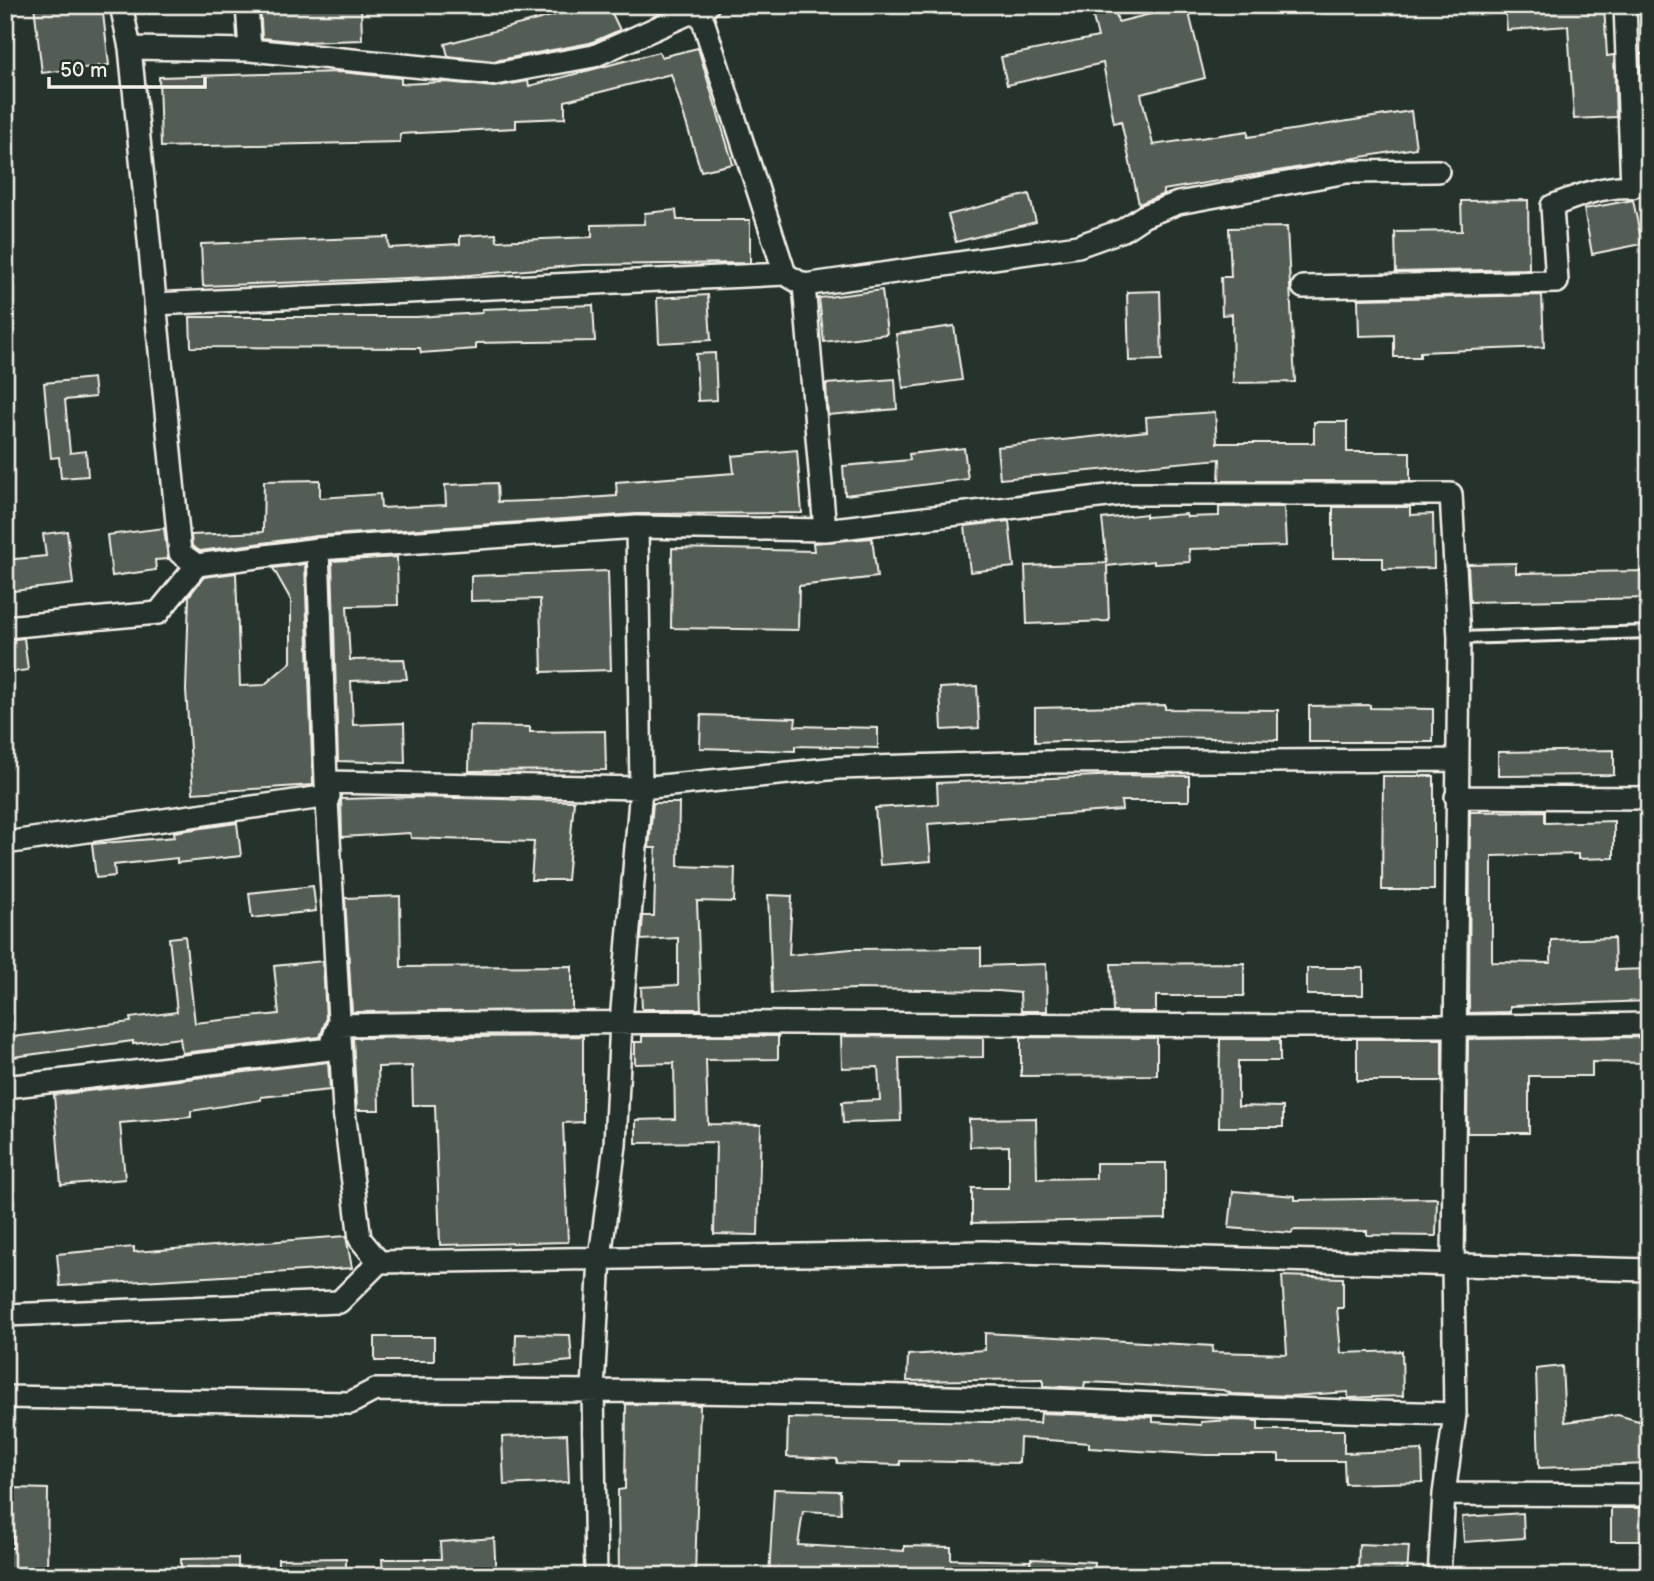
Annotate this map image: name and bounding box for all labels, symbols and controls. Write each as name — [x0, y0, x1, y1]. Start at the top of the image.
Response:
scale bar — [49, 46, 205, 90]
text: 50 m — [60, 58, 107, 83]

